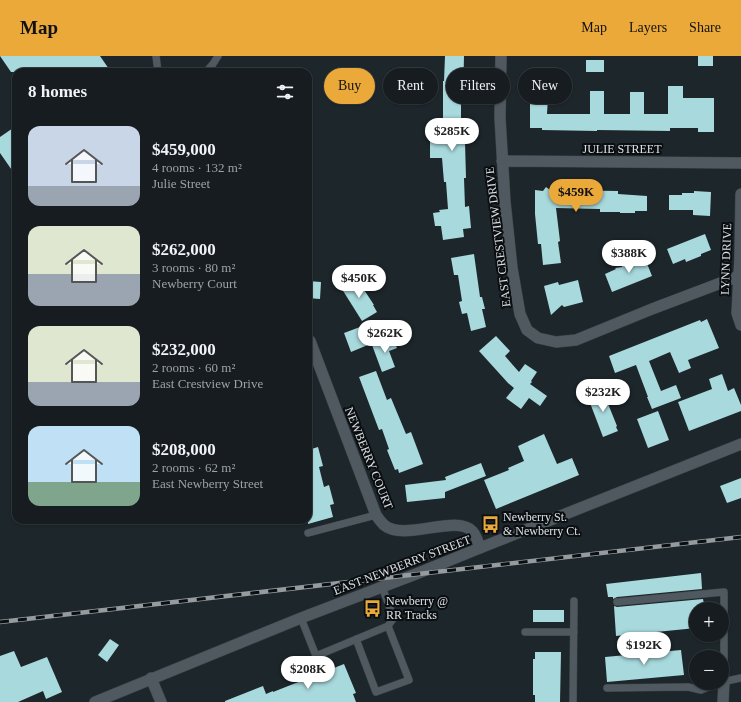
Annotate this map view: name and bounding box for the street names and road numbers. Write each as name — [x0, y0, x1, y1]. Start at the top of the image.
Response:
street label: JULIE STREET — [583, 142, 662, 156]
street label: EAST CRESTVIEW DRIVE — [482, 166, 514, 308]
street label: LYNN DRIVE — [718, 223, 734, 295]
street label: NEWBERRY COURT — [342, 405, 396, 512]
street label: EAST NEWBERRY STREET — [331, 532, 473, 598]

